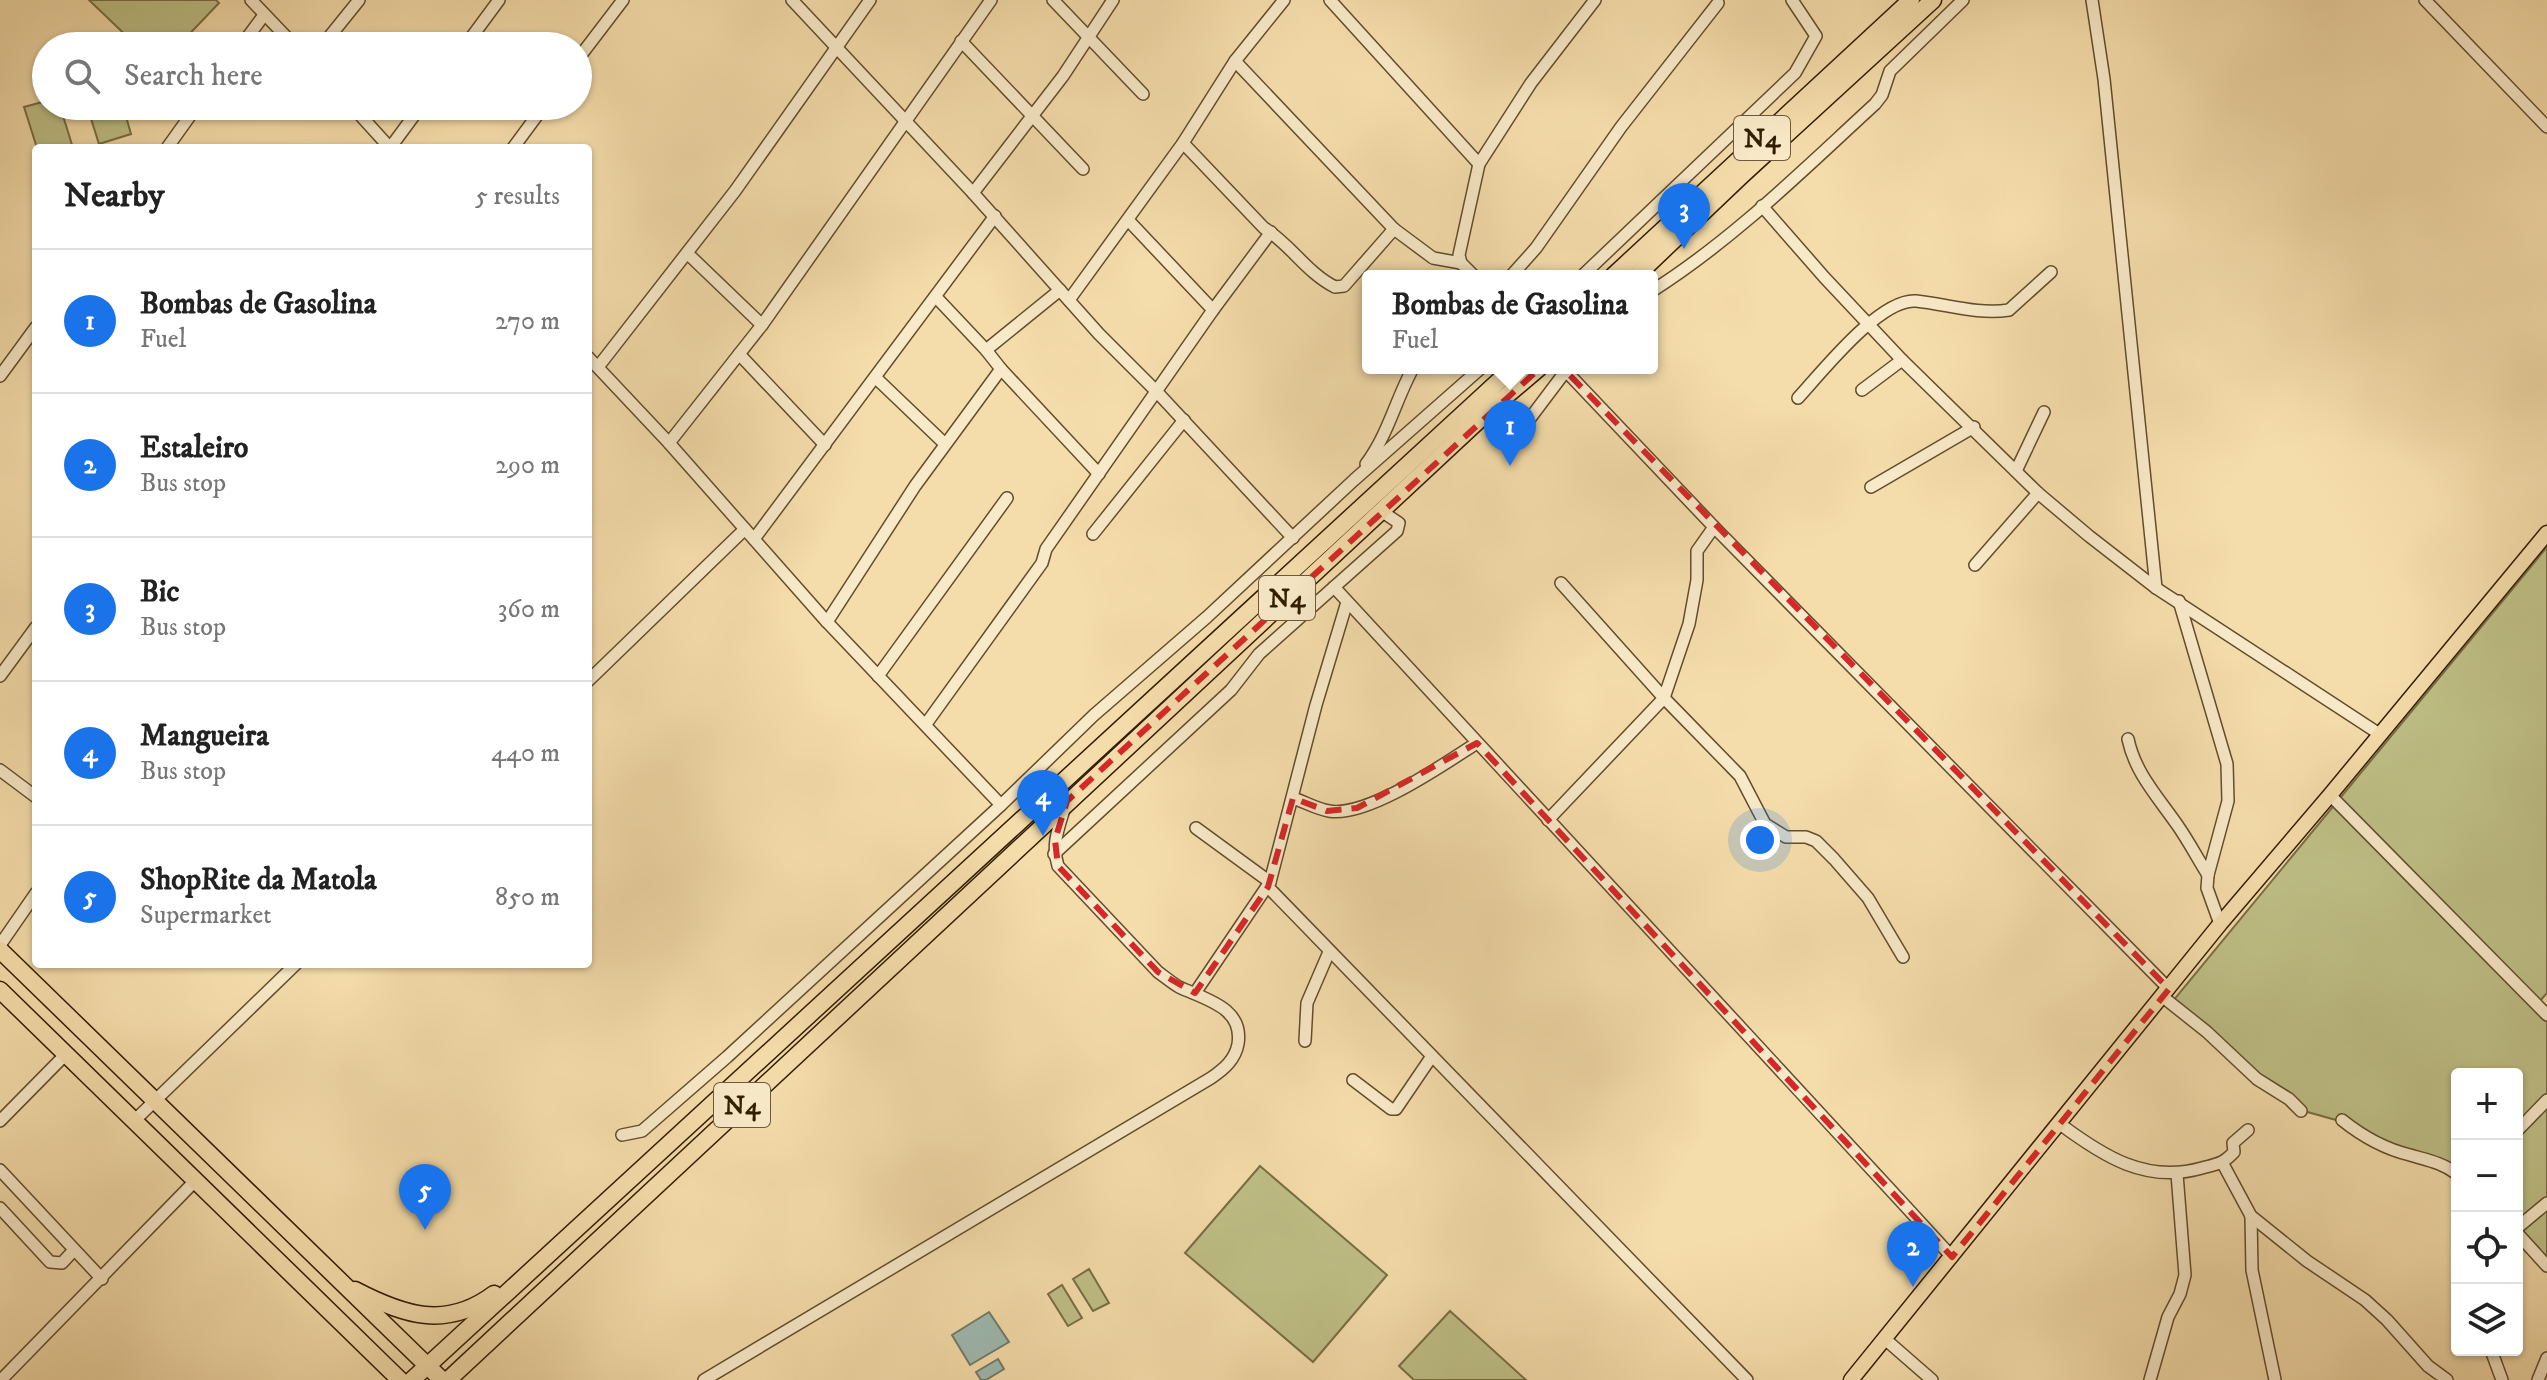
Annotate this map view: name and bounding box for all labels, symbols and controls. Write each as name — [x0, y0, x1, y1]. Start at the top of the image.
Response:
search box — [32, 32, 592, 120]
icon: search — [60, 54, 104, 98]
text: Search here — [124, 58, 263, 95]
road number: N4 — [1734, 116, 1790, 160]
text: Nearby — [64, 175, 165, 217]
text: 5 results — [475, 180, 560, 213]
pin: 3 — [1658, 183, 1710, 249]
popup — [1362, 270, 1658, 374]
text: Bombas de Gasolina — [140, 286, 376, 323]
text: Bombas de Gasolina — [1392, 287, 1628, 324]
text: 1 — [85, 305, 95, 338]
text: 270 m — [495, 305, 560, 338]
text: Fuel — [140, 323, 186, 356]
text: Fuel — [1392, 324, 1438, 357]
pin: 1 — [1484, 400, 1536, 466]
text: Estaleiro — [140, 430, 248, 467]
text: 2 — [84, 449, 96, 482]
text: 290 m — [495, 449, 560, 482]
text: Bus stop — [140, 467, 226, 500]
text: Bic — [140, 574, 180, 611]
road number: N4 — [1259, 576, 1315, 620]
text: 3 — [85, 593, 95, 626]
text: 360 m — [498, 593, 560, 626]
text: Bus stop — [140, 611, 226, 644]
text: Mangueira — [140, 718, 269, 755]
text: 4 — [83, 737, 97, 770]
text: 440 m — [491, 737, 560, 770]
text: Bus stop — [140, 755, 226, 788]
pin: 4 — [1017, 770, 1069, 836]
your location — [1740, 820, 1780, 860]
text: ShopRite da Matola — [140, 862, 377, 899]
text: 5 — [84, 881, 96, 914]
text: 850 m — [495, 881, 560, 914]
text: Supermarket — [140, 899, 272, 932]
map controls — [2451, 1068, 2523, 1356]
button: + — [2451, 1068, 2523, 1140]
road number: N4 — [714, 1083, 770, 1127]
button: − — [2451, 1140, 2523, 1212]
pin: 5 — [399, 1164, 451, 1230]
button: locate — [2451, 1212, 2523, 1284]
pin: 2 — [1887, 1221, 1939, 1287]
button: layers — [2451, 1284, 2523, 1356]

